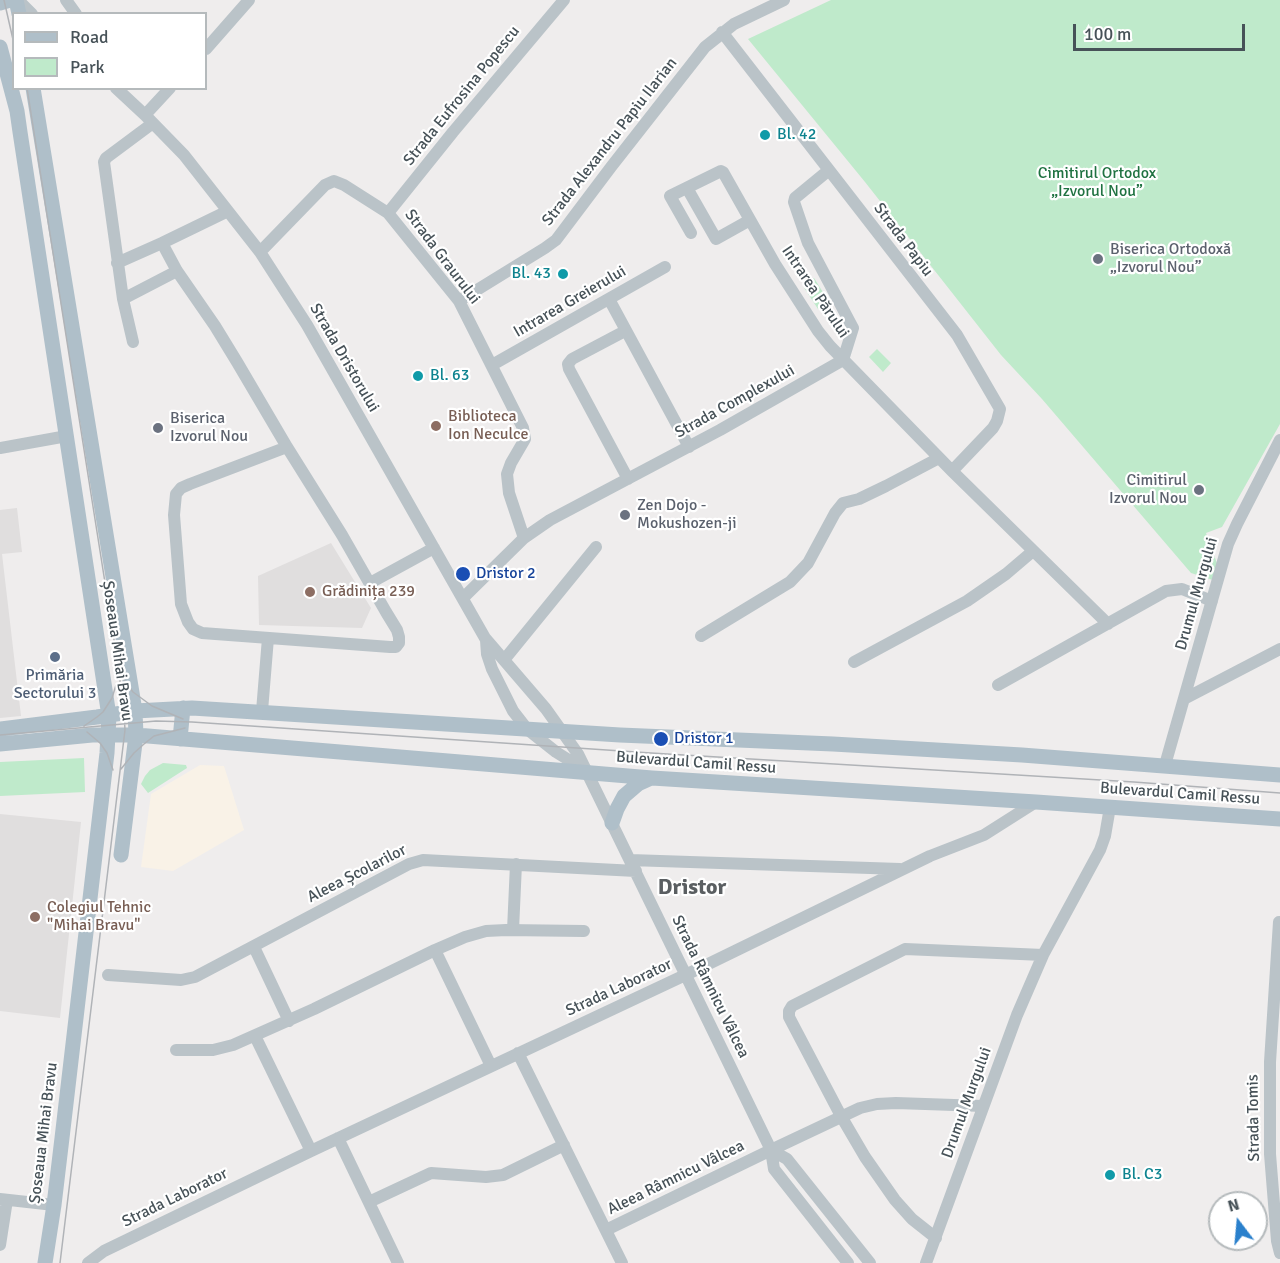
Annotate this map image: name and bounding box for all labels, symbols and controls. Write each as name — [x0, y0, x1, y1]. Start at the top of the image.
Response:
legend — [12, 12, 207, 90]
scale bar — [1076, 12, 1248, 50]
street label: Strada Eufrosina Popescu — [400, 22, 524, 170]
text: 100 m — [1084, 23, 1131, 45]
text: Road — [70, 26, 109, 48]
street label: Strada Alexandru Papiu Ilarian — [538, 54, 682, 230]
text: Park — [70, 56, 105, 78]
place label: Bl. 42 — [777, 125, 816, 145]
marker: Bl. 42 — [758, 128, 772, 142]
park label: Cimitirul Ortodox „Izvorul Nou” — [1038, 164, 1156, 202]
street label: Strada Papiu — [869, 200, 937, 280]
street label: Strada Graurului — [400, 206, 484, 308]
place label: Biserica Ortodoxă „Izvorul Nou” — [1110, 240, 1231, 278]
street label: Intrarea Părului — [777, 242, 853, 342]
marker: Biserica Ortodoxă „Izvorul Nou” — [1091, 252, 1105, 266]
street label: Intrarea Greierului — [510, 262, 630, 342]
place label: Bl. 43 — [512, 264, 551, 284]
marker: Bl. 43 — [556, 267, 570, 281]
street label: Strada Dristorului — [305, 300, 383, 416]
street label: Strada Complexului — [672, 361, 798, 443]
place label: Bl. 63 — [430, 366, 469, 386]
marker: Bl. 63 — [411, 369, 425, 383]
place label: Biblioteca Ion Neculce — [448, 407, 528, 445]
place label: Biserica Izvorul Nou — [170, 409, 248, 447]
marker: Biblioteca Ion Neculce — [429, 419, 443, 433]
marker: Biserica Izvorul Nou — [151, 421, 165, 435]
place label: Cimitirul Izvorul Nou — [1109, 471, 1187, 509]
marker: Cimitirul Izvorul Nou — [1192, 483, 1206, 497]
place label: Zen Dojo - Mokushozen-ji — [637, 496, 737, 534]
marker: Zen Dojo - Mokushozen-ji — [618, 508, 632, 522]
street label: Drumul Murgului — [1172, 535, 1222, 653]
place label: Dristor 2 — [476, 564, 536, 584]
marker: Dristor 2 — [454, 565, 472, 583]
street label: Șoseaua Mihai Bravu — [98, 579, 136, 723]
place label: Grădinița 239 — [322, 582, 415, 602]
marker: Grădinița 239 — [303, 585, 317, 599]
marker: Primăria Sectorului 3 — [48, 650, 62, 664]
place label: Primăria Sectorului 3 — [14, 666, 96, 704]
place label: Dristor 1 — [674, 729, 734, 749]
marker: Dristor 1 — [652, 730, 670, 748]
street label: Bulevardul Camil Ressu — [615, 748, 777, 778]
street label: Bulevardul Camil Ressu — [1099, 779, 1261, 809]
street label: Aleea Școlarilor — [304, 841, 410, 907]
district label: Dristor — [658, 875, 726, 901]
place label: Colegiul Tehnic "Mihai Bravu" — [47, 898, 151, 936]
marker: Colegiul Tehnic "Mihai Bravu" — [28, 910, 42, 924]
street label: Strada Râmnicu Vâlcea — [667, 912, 753, 1062]
street label: Strada Laborator — [563, 955, 675, 1021]
street label: Drumul Murgului — [938, 1045, 996, 1161]
street label: Șoseaua Mihai Bravu — [26, 1061, 62, 1205]
street label: Strada Tomis — [1244, 1074, 1264, 1162]
street label: Aleea Râmnicu Vâlcea — [604, 1137, 748, 1219]
street label: Strada Laborator — [119, 1164, 231, 1232]
place label: Bl. C3 — [1122, 1165, 1162, 1185]
marker: Bl. C3 — [1103, 1168, 1117, 1182]
north arrow — [1208, 1191, 1268, 1251]
text: N — [1225, 1194, 1242, 1217]

